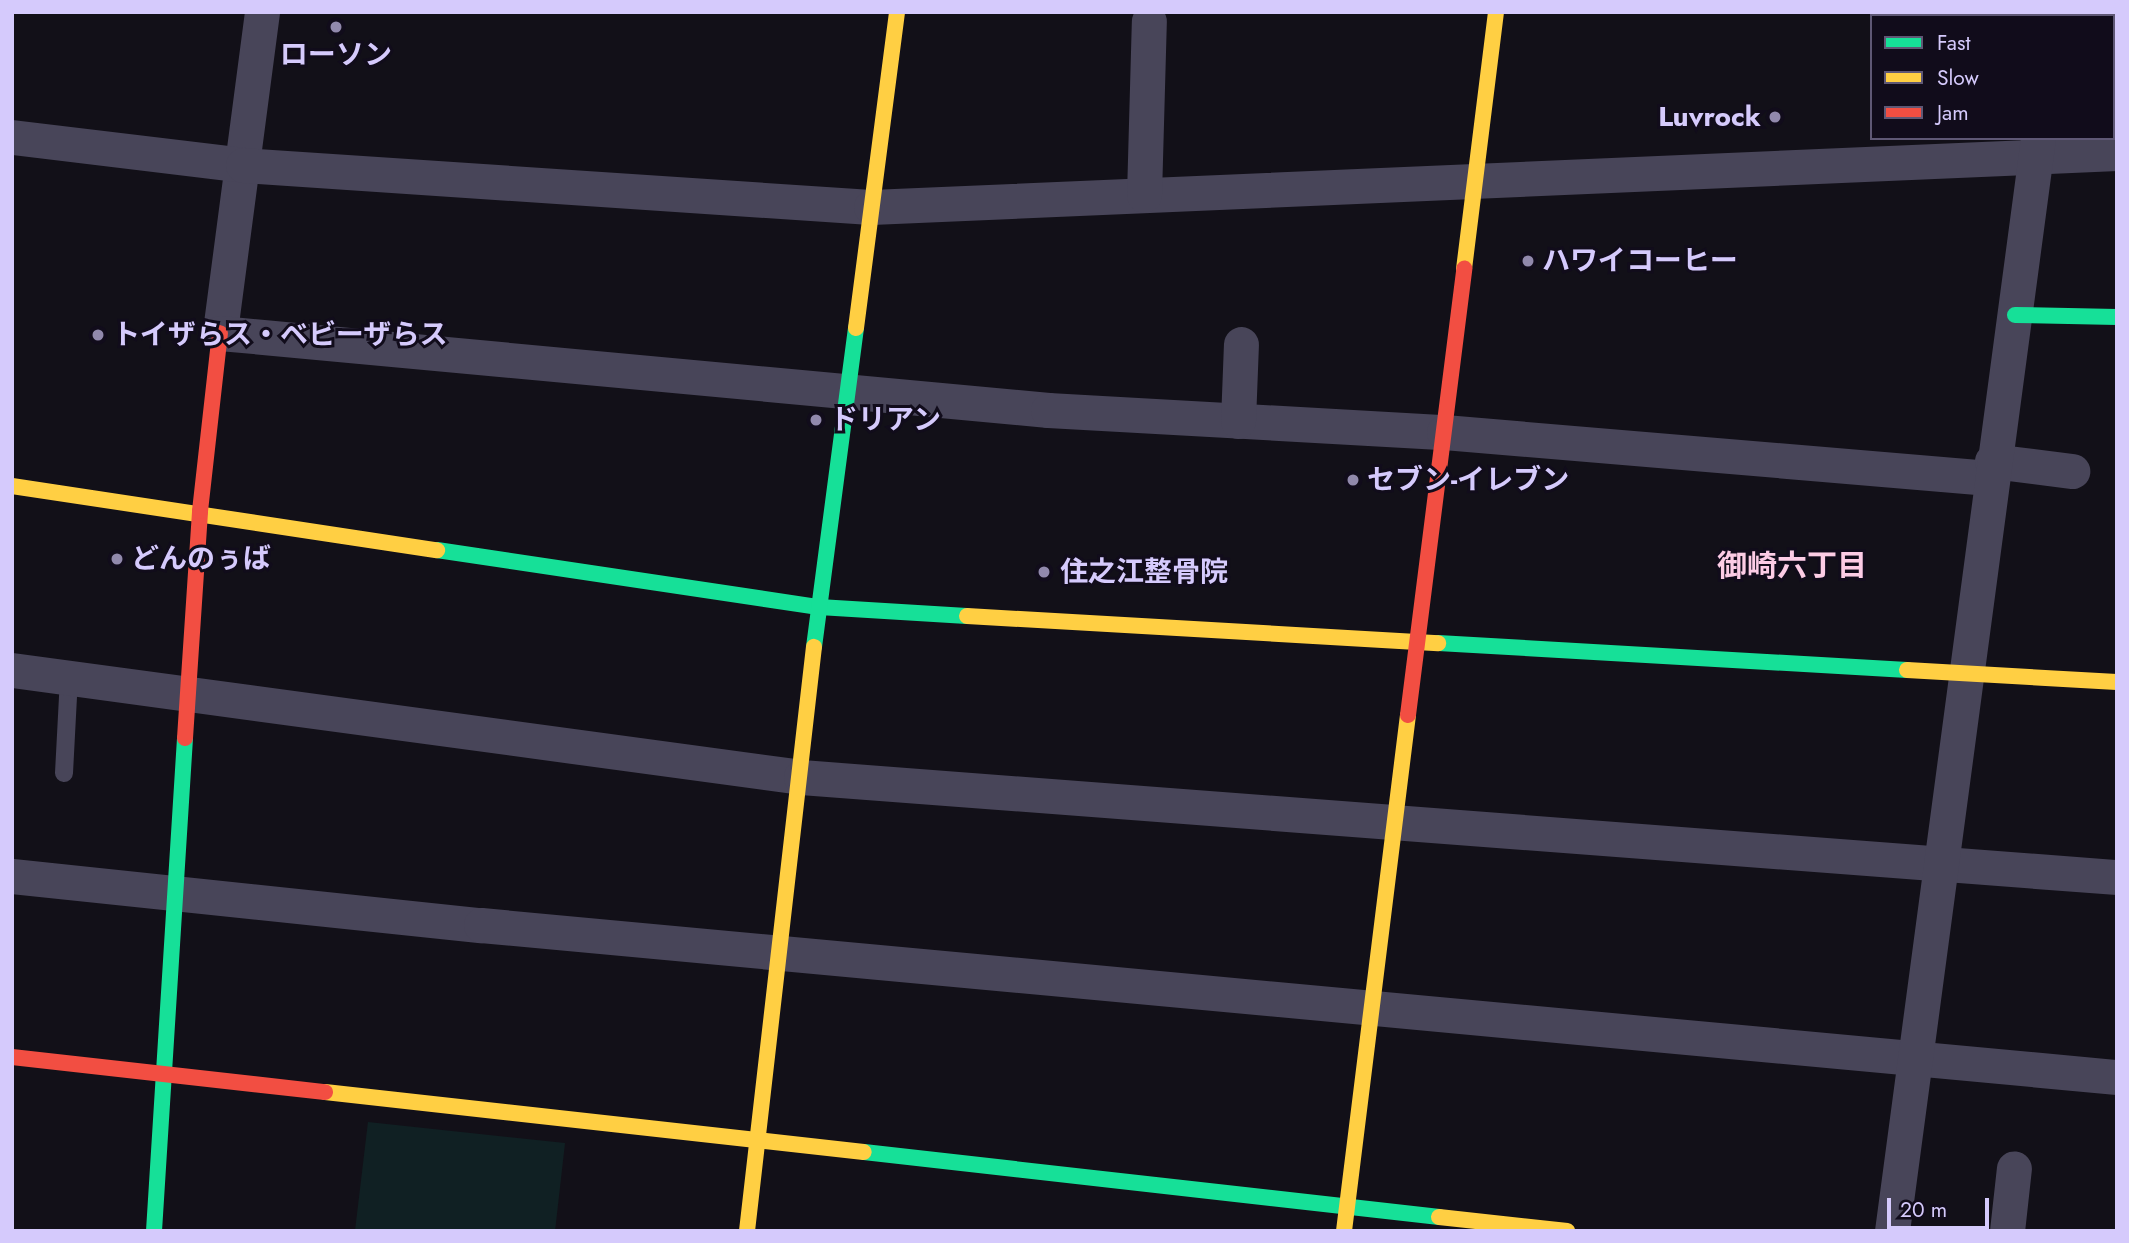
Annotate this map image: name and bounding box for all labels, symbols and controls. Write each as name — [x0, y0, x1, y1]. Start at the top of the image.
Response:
legend — [1870, 14, 2115, 140]
marker: ローソン — [328, 19, 344, 35]
text: Fast — [1937, 28, 1970, 58]
place label: ローソン — [280, 38, 392, 72]
text: Slow — [1937, 63, 1979, 93]
text: Jam — [1937, 98, 1969, 128]
place label: Luvrock — [1658, 100, 1761, 134]
marker: Luvrock — [1767, 109, 1783, 125]
place label: ハワイコーヒー — [1542, 244, 1738, 278]
marker: ハワイコーヒー — [1520, 253, 1536, 269]
place label: トイザらス・ベビーザらス — [112, 318, 448, 352]
marker: トイザらス・ベビーザらス — [90, 327, 106, 343]
place label: ドリアン — [830, 403, 942, 437]
marker: ドリアン — [808, 412, 824, 428]
place label: セブン-イレブン — [1367, 463, 1569, 497]
marker: セブン-イレブン — [1345, 472, 1361, 488]
place label: どんのぅば — [131, 542, 271, 576]
district label: 御崎六丁目 — [1717, 548, 1867, 584]
marker: どんのぅば — [109, 551, 125, 567]
place label: 住之江整骨院 — [1060, 555, 1228, 589]
marker: 住之江整骨院 — [1034, 562, 1054, 582]
scale bar — [1891, 1184, 1993, 1228]
text: 20 m — [1900, 1195, 1947, 1225]

